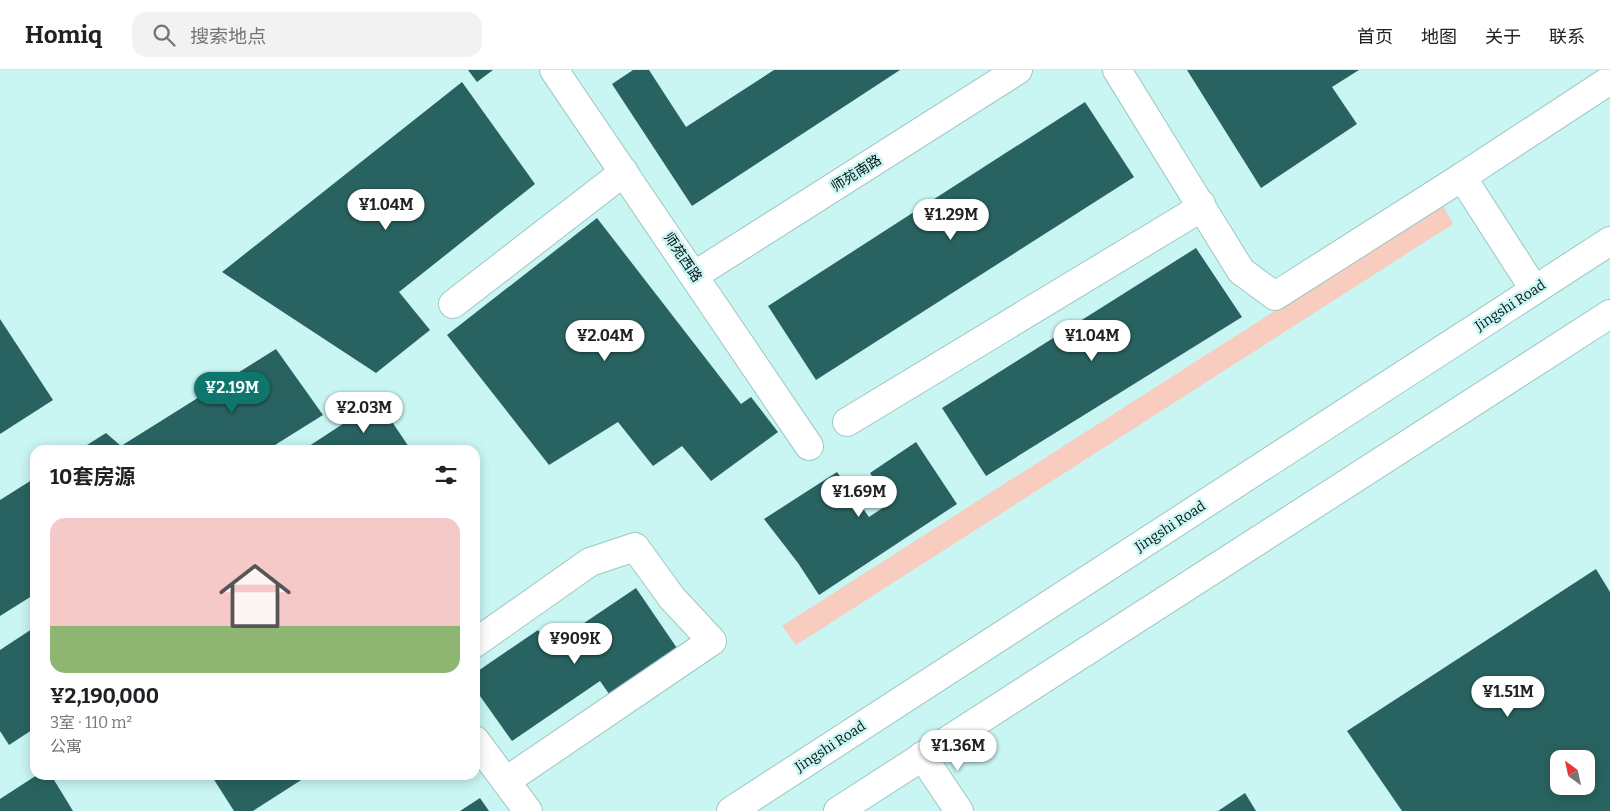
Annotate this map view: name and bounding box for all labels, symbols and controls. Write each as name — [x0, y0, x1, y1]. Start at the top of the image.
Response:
search box — [132, 12, 482, 57]
text: Homiq — [25, 21, 102, 49]
icon: search — [150, 21, 178, 49]
text: 搜索地点 — [190, 25, 266, 48]
text: 首页 — [1357, 26, 1393, 48]
text: 地图 — [1421, 26, 1457, 48]
text: 关于 — [1485, 26, 1521, 48]
text: 联系 — [1549, 26, 1585, 48]
street label: 师苑南路 — [828, 151, 885, 195]
pin: ¥1.04M — [345, 189, 427, 231]
text: ¥1.04M — [358, 195, 414, 214]
pin: ¥1.29M — [910, 198, 992, 241]
text: ¥1.29M — [924, 205, 978, 224]
street label: 师苑西路 — [660, 229, 705, 285]
street label: Jingshi Road — [1471, 276, 1549, 335]
pin: ¥2.04M — [564, 320, 646, 362]
pin: ¥1.04M — [1051, 320, 1133, 362]
text: ¥2.04M — [576, 326, 634, 345]
text: ¥1.04M — [1064, 326, 1120, 345]
pin: ¥2.19M — [191, 372, 273, 414]
text: ¥2.19M — [205, 378, 259, 397]
pin: ¥2.03M — [323, 392, 405, 434]
text: ¥2.03M — [336, 398, 392, 417]
icon: filters — [432, 461, 460, 489]
text: 10套房源 — [50, 464, 135, 490]
pin: ¥1.69M — [818, 476, 900, 518]
text: ¥1.69M — [832, 482, 886, 501]
street label: Jingshi Road — [1131, 497, 1209, 556]
icon: home — [210, 551, 300, 641]
pin: ¥909K — [540, 622, 610, 665]
text: ¥909K — [549, 629, 601, 648]
pin: ¥1.51M — [1467, 676, 1549, 718]
text: ¥1.51M — [1482, 682, 1534, 701]
text: ¥2,190,000 — [50, 683, 159, 709]
text: 3室 · 110 m² — [50, 713, 132, 732]
street label: Jingshi Road — [791, 717, 869, 776]
pin: ¥1.36M — [917, 730, 999, 772]
text: ¥1.36M — [931, 736, 985, 755]
text: 公寓 — [50, 737, 82, 756]
north arrow — [1550, 750, 1595, 795]
map controls — [1550, 750, 1595, 795]

